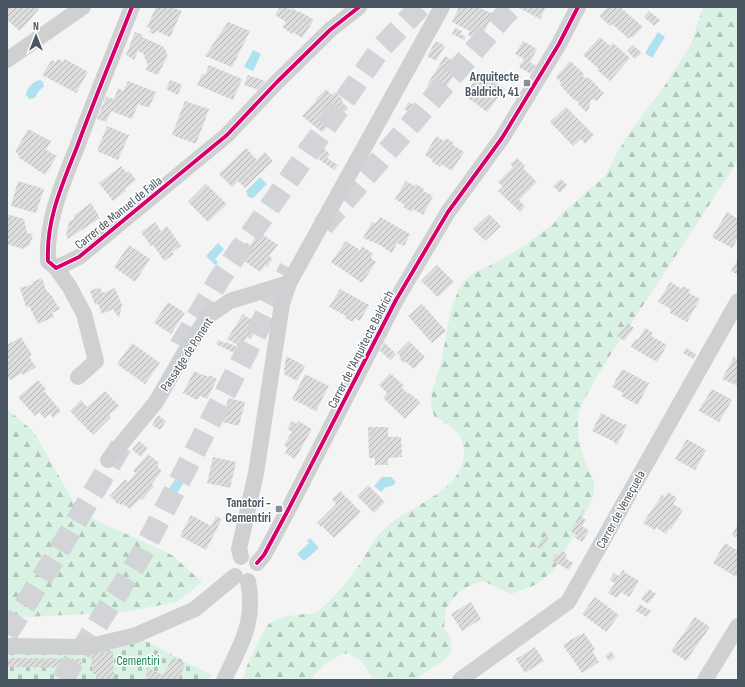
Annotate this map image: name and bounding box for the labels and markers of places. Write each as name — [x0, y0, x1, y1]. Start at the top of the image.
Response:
place label: Arquitecte Baldrich, 41 — [465, 69, 519, 100]
marker: Arquitecte Baldrich, 41 — [522, 78, 532, 88]
place label: Tanatori - Cementiri — [225, 495, 271, 526]
marker: Tanatori - Cementiri — [274, 504, 284, 514]

